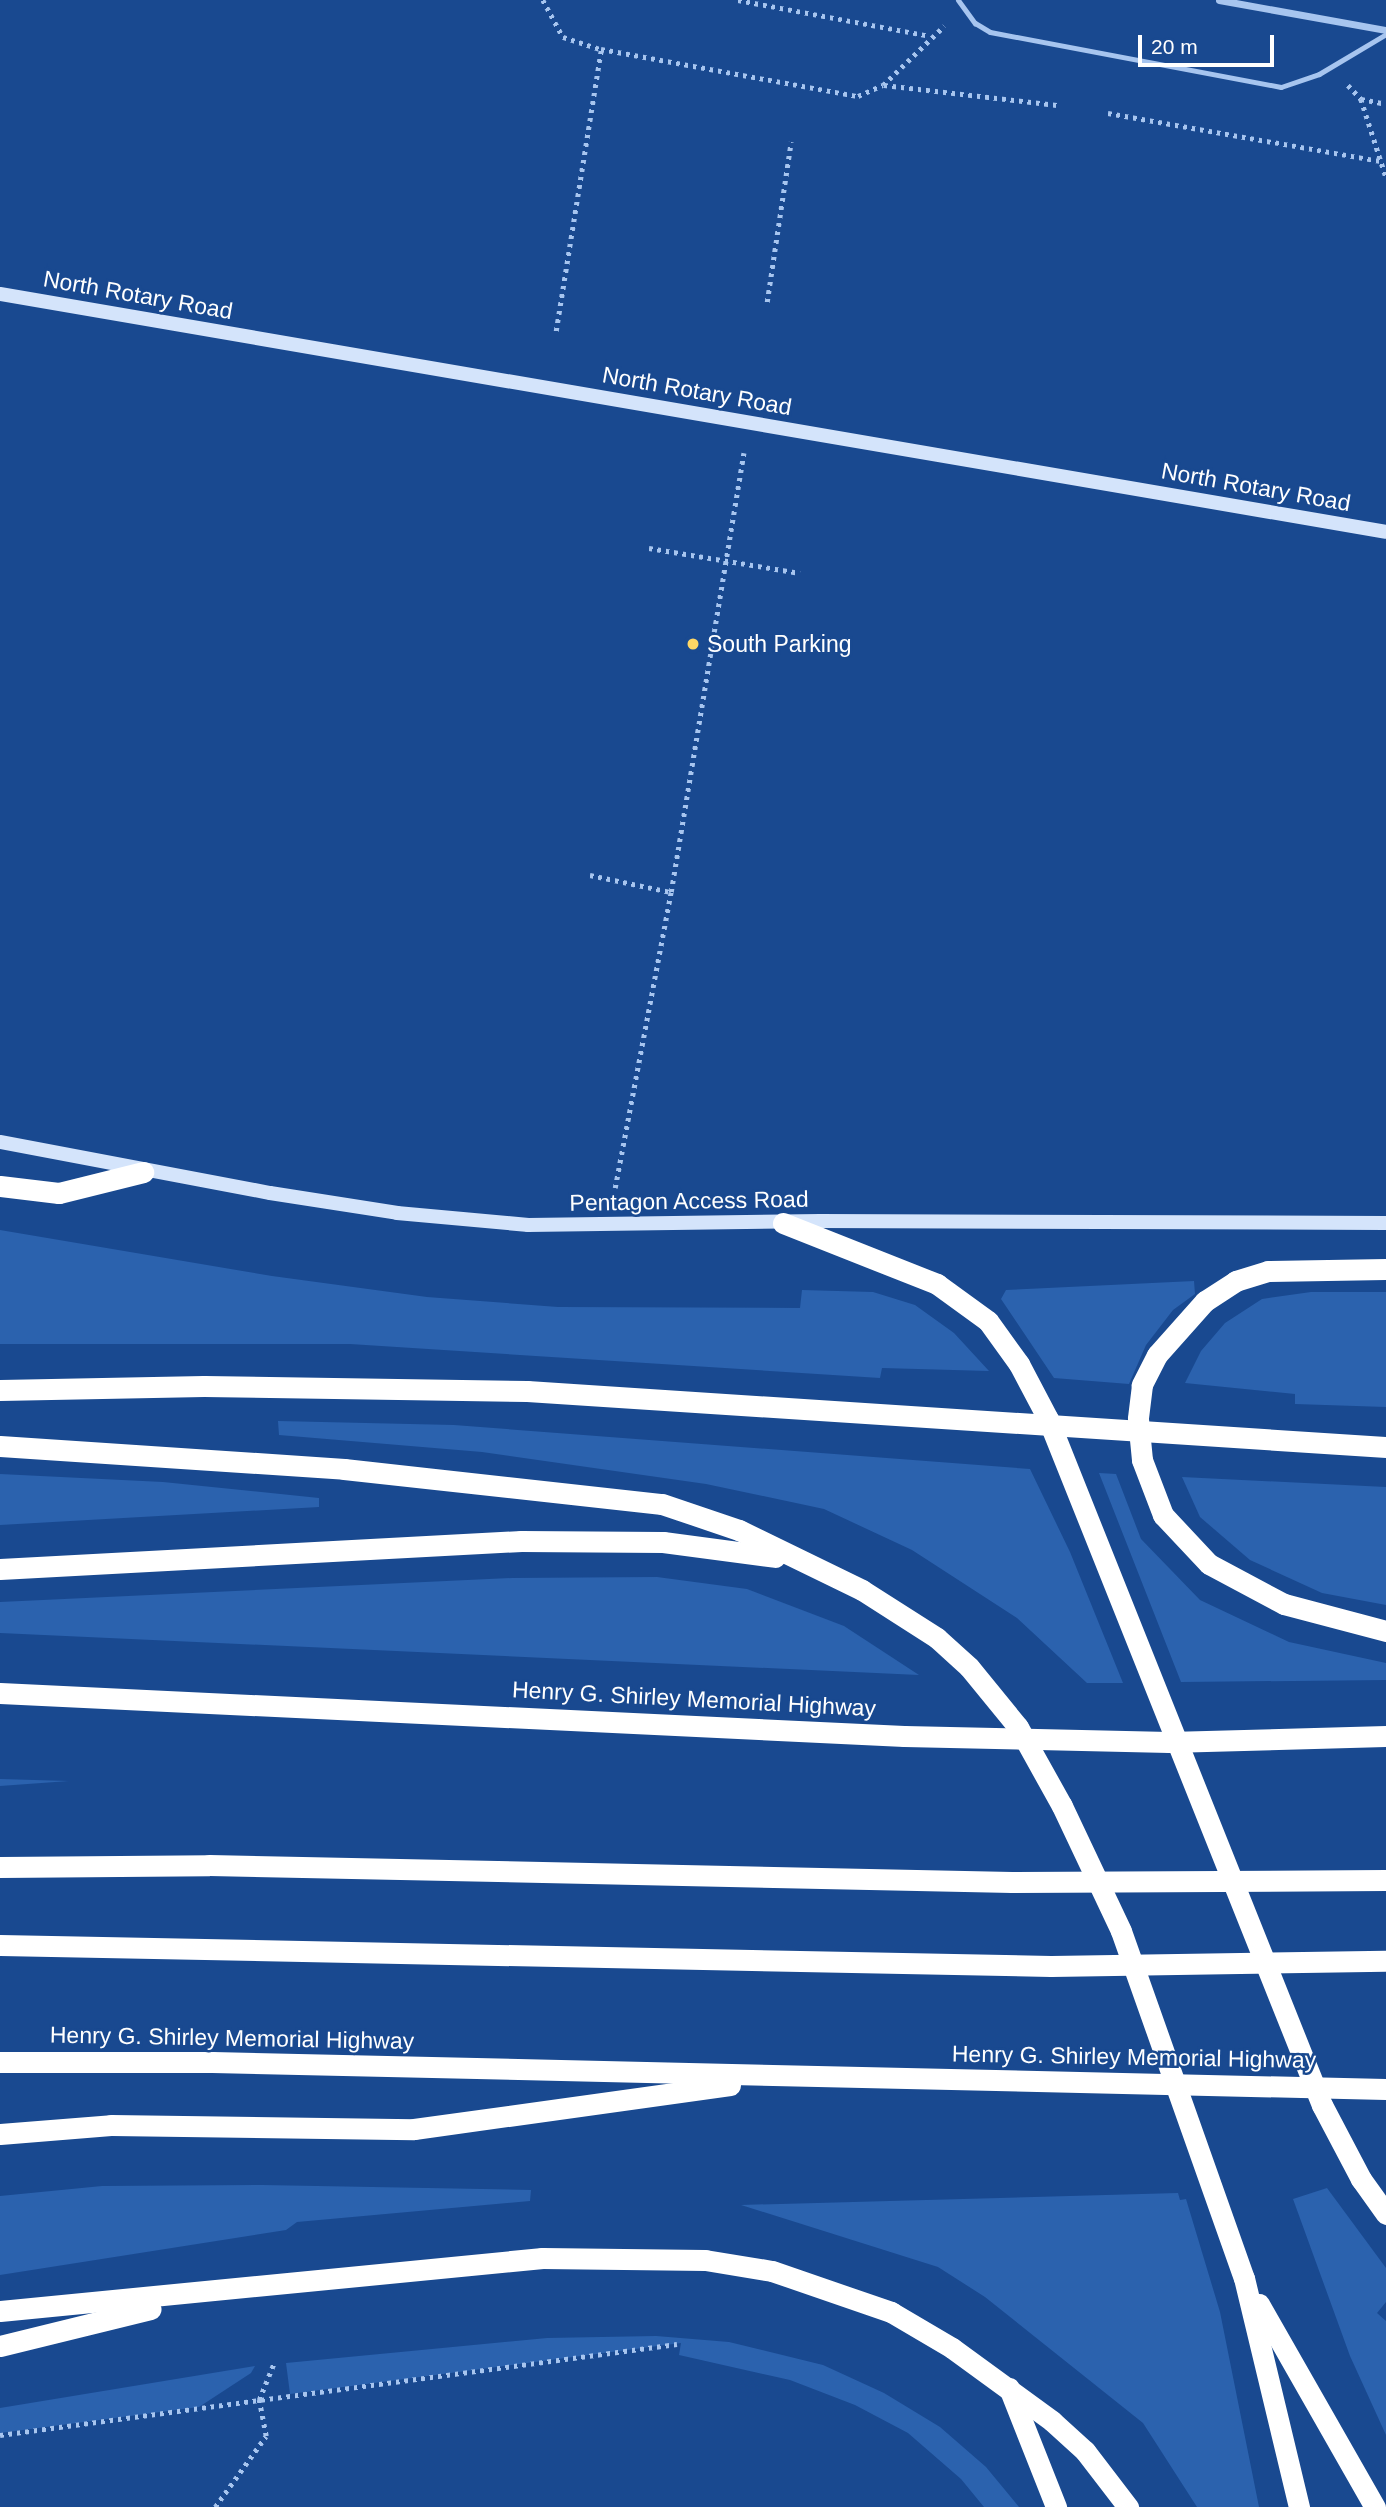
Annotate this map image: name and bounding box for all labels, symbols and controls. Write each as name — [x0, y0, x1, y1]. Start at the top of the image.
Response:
scale bar — [1141, 21, 1278, 65]
text: 20 m — [1151, 35, 1198, 58]
street label: North Rotary Road — [41, 265, 235, 325]
street label: North Rotary Road — [600, 361, 794, 421]
street label: North Rotary Road — [1159, 457, 1353, 517]
place label: South Parking — [707, 630, 851, 658]
marker: South Parking — [685, 636, 701, 652]
street label: Pentagon Access Road — [569, 1185, 809, 1217]
street label: Henry G. Shirley Memorial Highway — [511, 1676, 877, 1722]
street label: Henry G. Shirley Memorial Highway — [50, 2021, 414, 2055]
street label: Henry G. Shirley Memorial Highway — [952, 2040, 1316, 2074]

